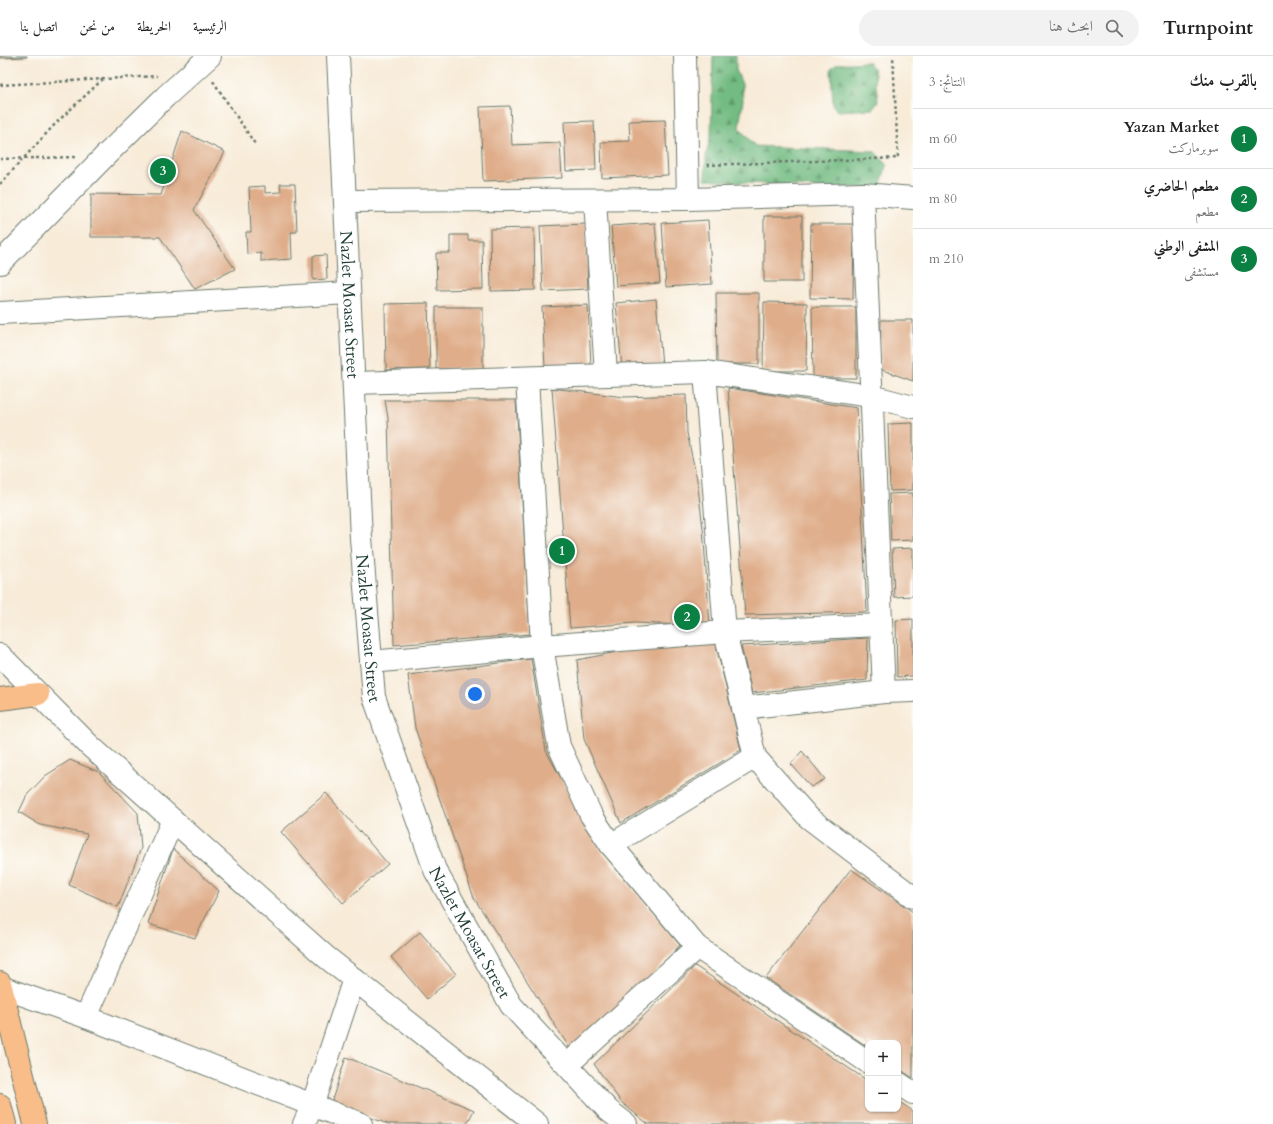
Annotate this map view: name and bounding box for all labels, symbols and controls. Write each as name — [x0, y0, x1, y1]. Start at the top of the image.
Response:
search box — [859, 10, 1139, 46]
text: Turnpoint — [1163, 15, 1253, 41]
text: ابحث هنا — [1049, 16, 1093, 36]
text: اتصل بنا — [20, 17, 58, 36]
text: من نحن — [80, 17, 115, 36]
text: الخريطة — [137, 17, 171, 36]
text: الرئيسية — [193, 17, 227, 36]
icon: search — [1103, 17, 1125, 39]
text: بالقرب منك — [1190, 69, 1257, 92]
text: النتائج: 3 — [929, 73, 965, 91]
text: Yazan Market — [1123, 117, 1219, 137]
text: 60 m — [929, 130, 957, 148]
text: 1 — [1241, 130, 1247, 148]
text: سوبرماركت — [1169, 139, 1219, 157]
pin: 3 — [150, 156, 176, 186]
text: مطعم الحاضري — [1144, 176, 1219, 196]
text: 80 m — [929, 190, 957, 208]
text: 2 — [1241, 190, 1247, 208]
text: مطعم — [1195, 203, 1219, 221]
street label: Nazlet Moasat Street — [335, 230, 365, 380]
text: المشفى الوطني — [1154, 236, 1219, 256]
text: 210 m — [929, 250, 963, 268]
text: 3 — [1241, 250, 1247, 268]
text: مستشفى — [1184, 263, 1219, 281]
pin: 1 — [549, 536, 575, 566]
street label: Nazlet Moasat Street — [351, 553, 387, 706]
pin: 2 — [674, 602, 700, 632]
your location — [465, 684, 485, 704]
street label: Nazlet Moasat Street — [424, 862, 517, 1003]
map controls — [865, 1040, 901, 1112]
button: + — [865, 1040, 901, 1076]
button: − — [865, 1076, 901, 1112]

